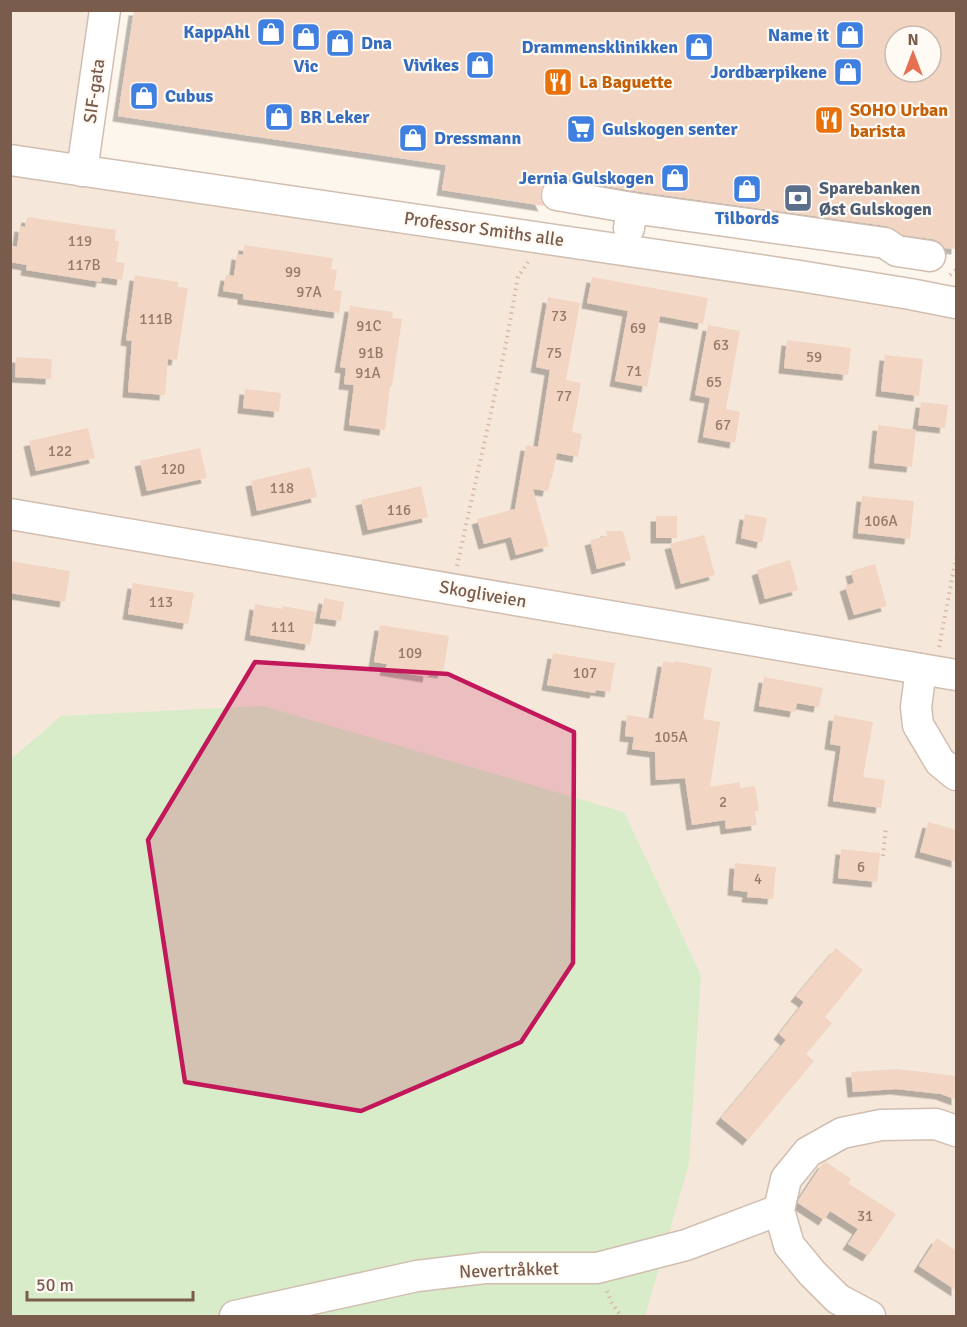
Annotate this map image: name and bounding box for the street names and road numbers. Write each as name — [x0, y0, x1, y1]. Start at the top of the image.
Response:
street label: SIF-gata — [79, 57, 109, 125]
street label: Professor Smiths alle — [403, 207, 565, 251]
street label: Skogliveien — [438, 576, 528, 612]
street label: Nevertråkket — [459, 1257, 559, 1283]

